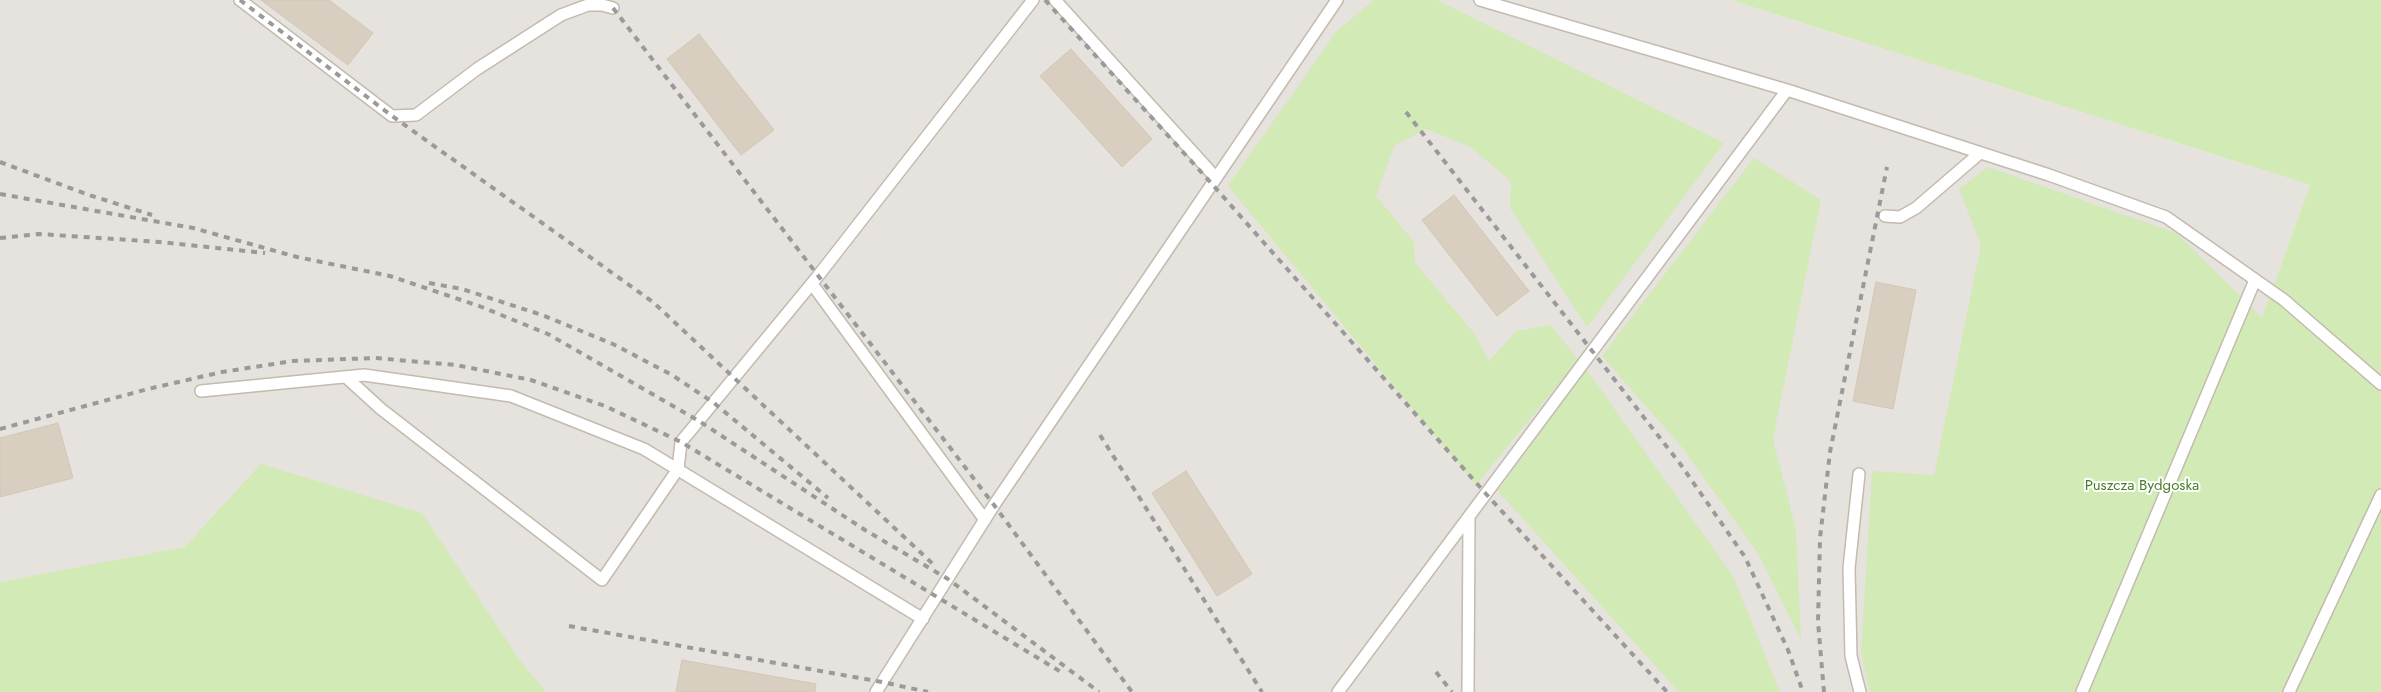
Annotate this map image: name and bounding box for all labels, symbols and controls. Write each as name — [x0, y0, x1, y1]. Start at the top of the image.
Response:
park label: Puszcza Bydgoska — [2085, 477, 2199, 495]

